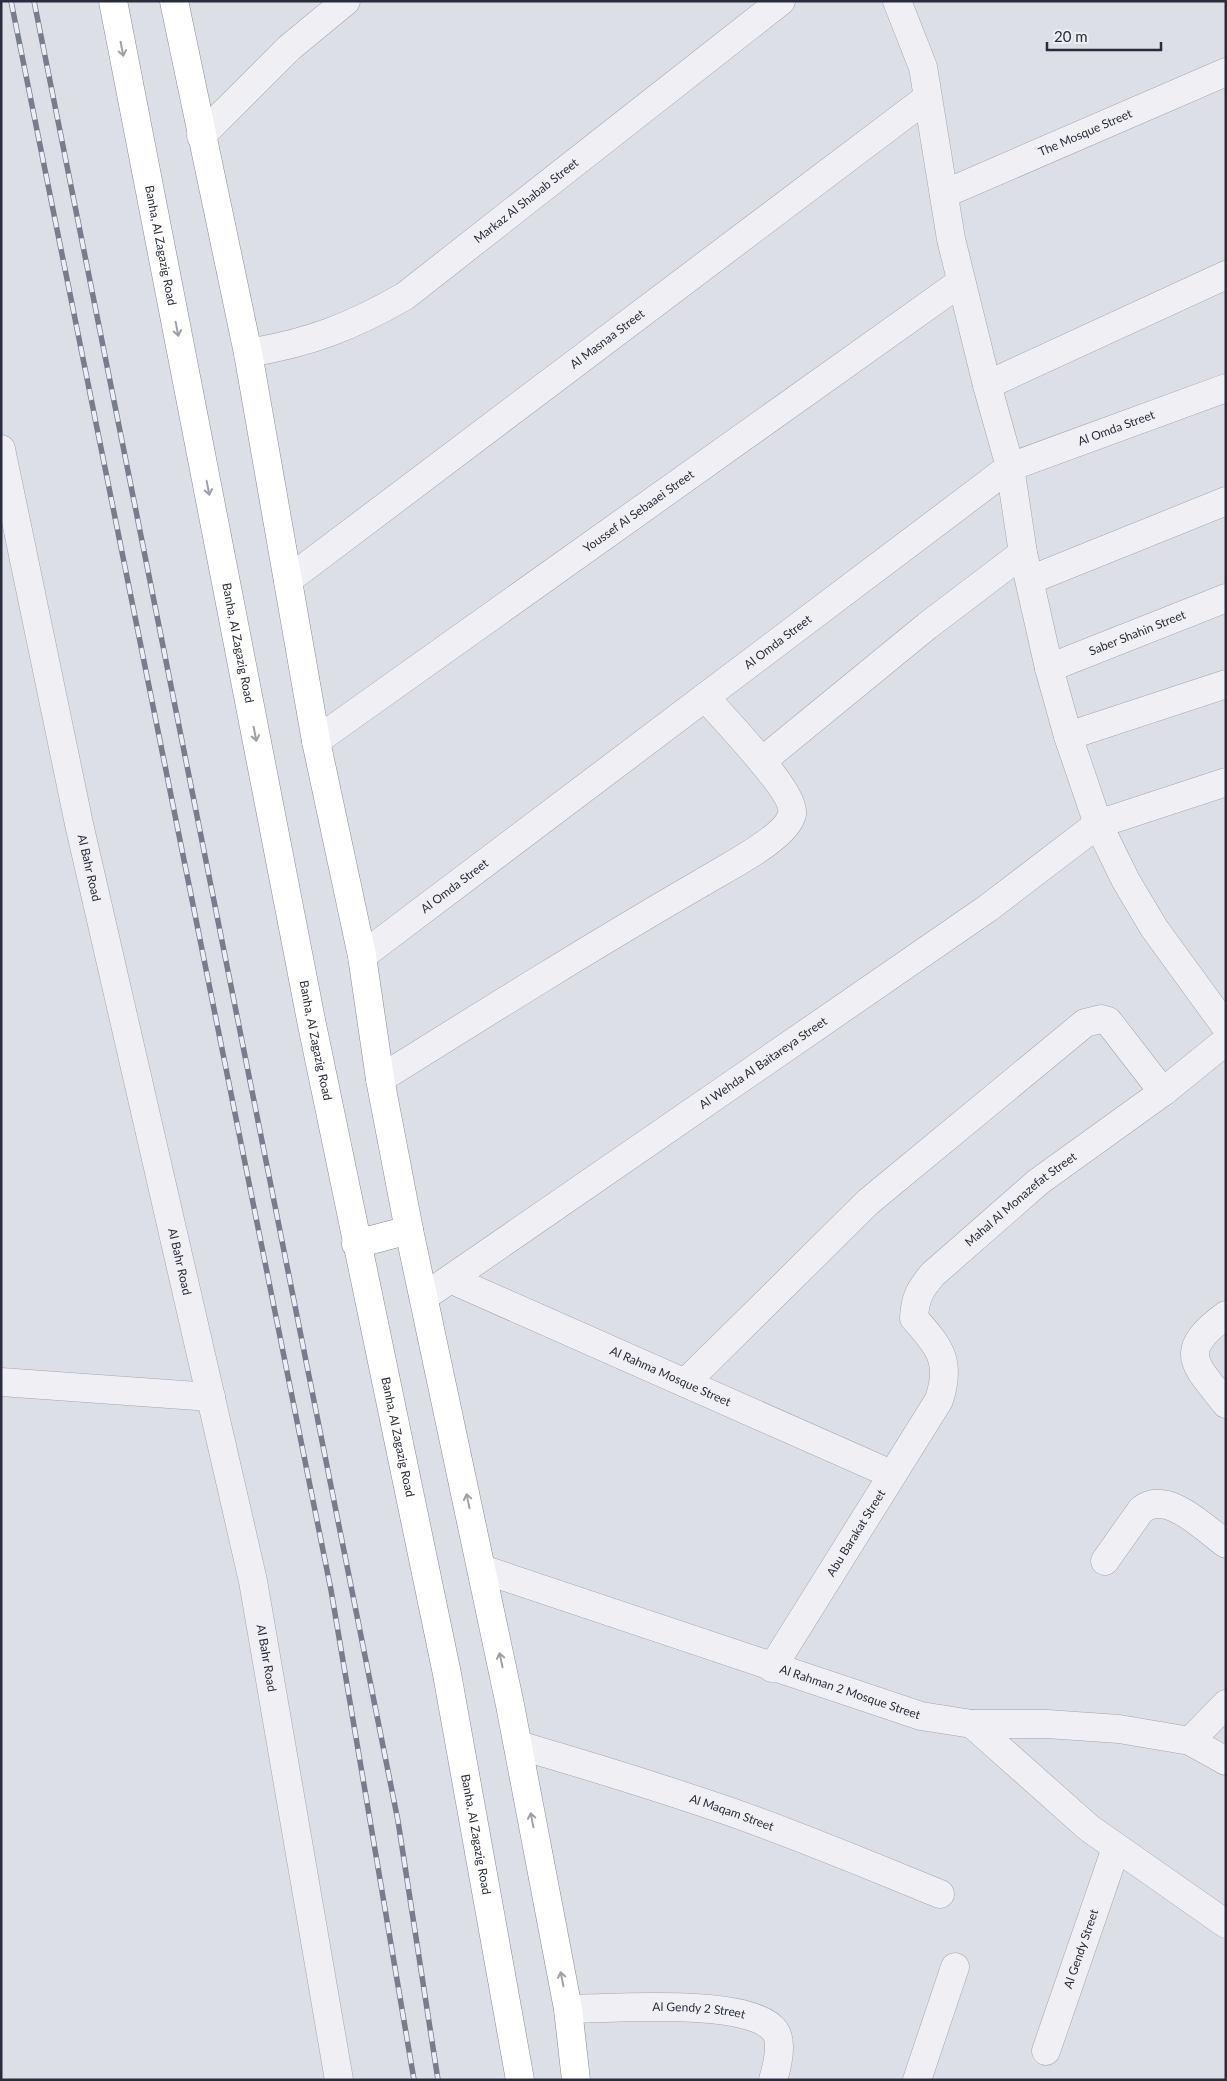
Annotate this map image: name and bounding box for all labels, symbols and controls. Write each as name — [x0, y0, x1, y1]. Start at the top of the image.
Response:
scale bar — [1047, 20, 1161, 52]
text: 20 m — [1054, 27, 1088, 45]
one-way arrow — [118, 41, 128, 57]
street label: The Mosque Street — [1036, 105, 1135, 159]
street label: Markaz Al Shabab Street — [471, 155, 582, 246]
street label: Banha, Al Zagazig Road — [142, 184, 180, 307]
street label: Al Masnaa Street — [567, 305, 648, 372]
one-way arrow — [173, 320, 182, 336]
street label: Al Omda Street — [1076, 406, 1157, 449]
street label: Youssef Al Sebaaei Street — [580, 466, 697, 556]
one-way arrow — [203, 480, 213, 496]
street label: Banha, Al Zagazig Road — [219, 582, 257, 704]
street label: Saber Shahin Street — [1087, 606, 1188, 658]
street label: Al Omda Street — [741, 611, 815, 672]
one-way arrow — [251, 725, 261, 741]
street label: Al Bahr Road — [75, 833, 105, 903]
street label: Al Omda Street — [418, 855, 492, 916]
street label: Banha, Al Zagazig Road — [296, 979, 336, 1102]
street label: Al Wehda Al Baitareya Street — [696, 1013, 830, 1112]
street label: Mahal Al Monazefat Street — [962, 1148, 1080, 1250]
street label: Al Bahr Road — [165, 1227, 195, 1296]
street label: Al Rahma Mosque Street — [608, 1343, 734, 1410]
street label: Banha, Al Zagazig Road — [378, 1376, 418, 1498]
street label: Abu Barakat Street — [823, 1486, 889, 1579]
one-way arrow — [462, 1494, 472, 1510]
street label: Al Bahr Road — [254, 1623, 280, 1693]
one-way arrow — [496, 1653, 505, 1669]
street label: Al Rahman 2 Mosque Street — [778, 1661, 923, 1722]
street label: Banha, Al Zagazig Road — [458, 1773, 495, 1896]
street label: Al Maqam Street — [688, 1791, 777, 1834]
one-way arrow — [527, 1812, 537, 1828]
street label: Al Gendy Street — [1060, 1906, 1102, 1990]
one-way arrow — [557, 1972, 567, 1988]
street label: Al Gendy 2 Street — [652, 1999, 748, 2022]

